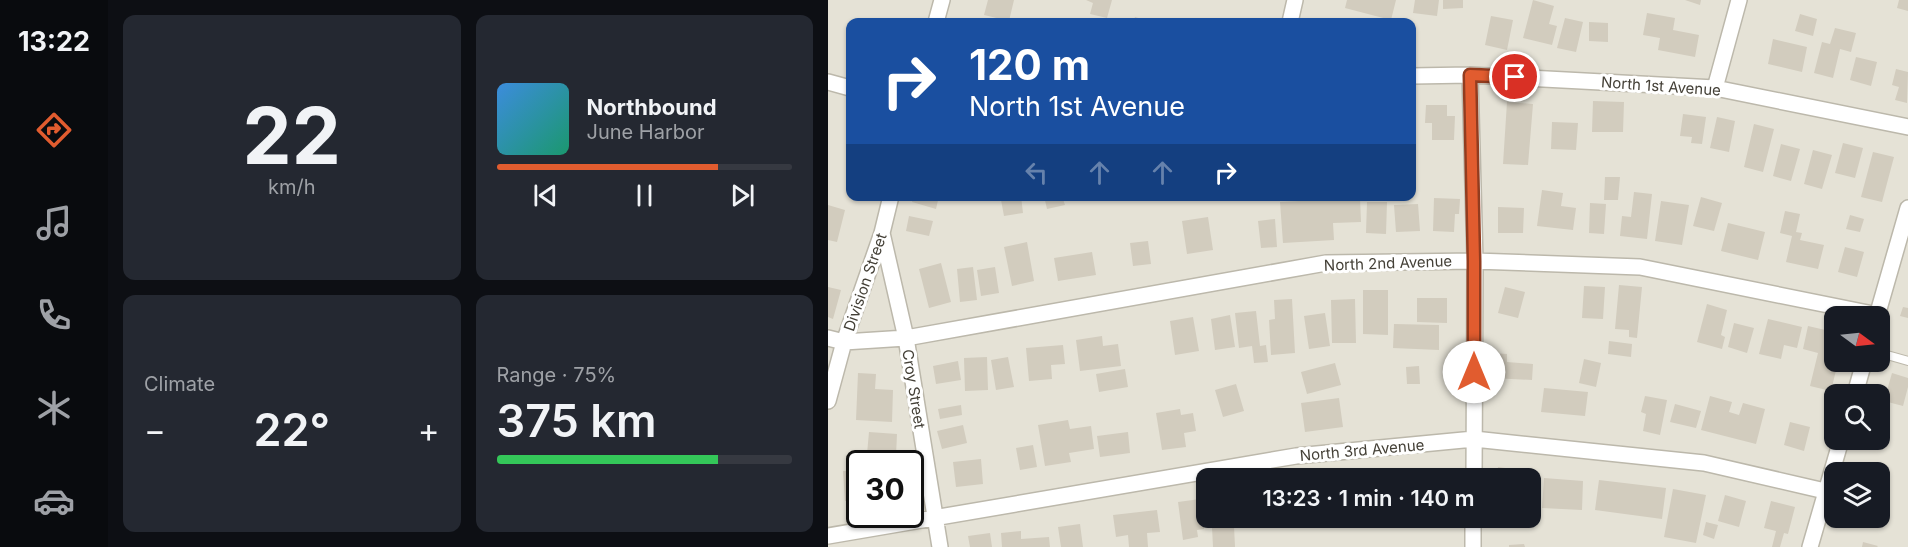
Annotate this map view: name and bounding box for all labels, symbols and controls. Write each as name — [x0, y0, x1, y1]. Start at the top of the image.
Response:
text: 13:22 — [18, 25, 90, 58]
text: 120 m — [969, 39, 1090, 90]
icon: right — [870, 42, 948, 120]
pin — [1489, 51, 1540, 102]
icon: arrive — [1498, 60, 1531, 93]
street label: North 1st Avenue — [1600, 72, 1722, 100]
text: 22 — [243, 88, 341, 183]
text: North 1st Avenue — [969, 90, 1185, 123]
text: Northbound — [587, 94, 717, 120]
icon: directions — [33, 109, 75, 151]
text: June Harbor — [587, 120, 705, 144]
icon: left — [1020, 156, 1053, 189]
icon: ahead — [1083, 156, 1116, 189]
icon: ahead — [1146, 156, 1179, 189]
icon: right — [1209, 156, 1242, 189]
text: km/h — [268, 175, 316, 199]
icon: previous — [529, 179, 562, 212]
icon: pause — [628, 179, 661, 212]
icon: next — [726, 179, 759, 212]
icon: music — [33, 202, 75, 244]
street label: Division Street — [839, 230, 891, 334]
street label: North 2nd Avenue — [1324, 251, 1452, 275]
icon: phone — [33, 294, 75, 336]
north arrow — [1824, 306, 1890, 372]
map controls — [1824, 306, 1890, 528]
position arrow — [1442, 340, 1506, 404]
street label: Croy Street — [898, 348, 930, 430]
text: Range · 75% — [497, 363, 616, 387]
text: Climate — [144, 372, 215, 396]
button: search — [1824, 384, 1890, 450]
icon: climate — [33, 387, 75, 429]
text: 375 km — [497, 393, 656, 448]
text: 22° — [253, 402, 330, 457]
text: − — [144, 410, 166, 450]
text: + — [418, 410, 440, 450]
street label: North 3rd Avenue — [1299, 435, 1425, 465]
speed limit sign: 30 — [846, 450, 924, 528]
button: layers — [1824, 462, 1890, 528]
icon: car — [33, 480, 75, 522]
text: 13:23 · 1 min · 140 m — [1263, 485, 1474, 511]

